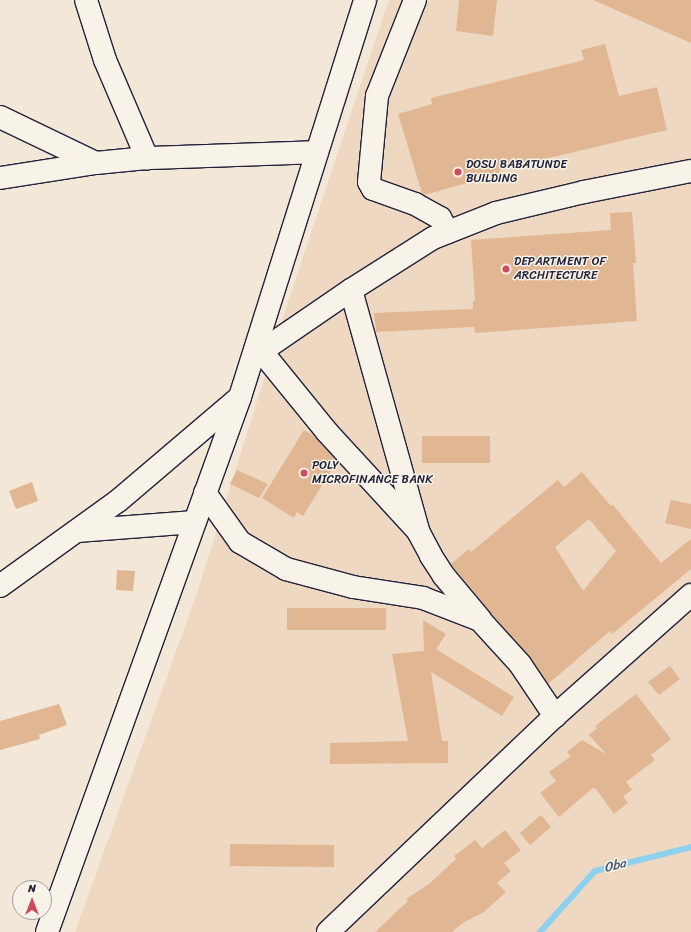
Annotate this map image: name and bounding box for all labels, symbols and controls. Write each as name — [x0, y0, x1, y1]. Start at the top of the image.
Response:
place label: DOSU BABATUNDE BUILDING — [466, 158, 566, 186]
marker: DOSU BABATUNDE BUILDING — [453, 167, 463, 177]
place label: DEPARTMENT OF ARCHITECTURE — [514, 255, 606, 283]
marker: DEPARTMENT OF ARCHITECTURE — [501, 264, 511, 274]
place label: POLY MICROFINANCE BANK — [312, 459, 432, 487]
marker: POLY MICROFINANCE BANK — [299, 468, 309, 478]
water label: Oba — [602, 856, 628, 876]
text: N — [28, 879, 36, 898]
north arrow — [12, 880, 52, 920]

